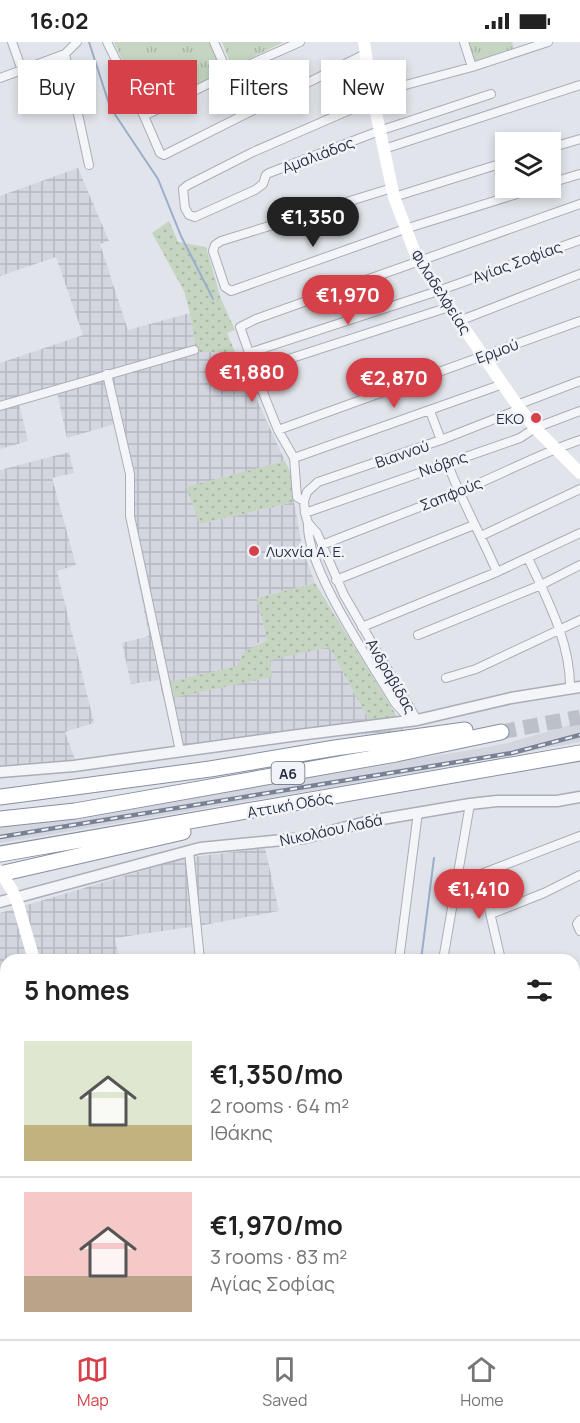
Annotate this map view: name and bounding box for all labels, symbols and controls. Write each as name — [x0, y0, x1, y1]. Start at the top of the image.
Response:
text: 16:02 — [30, 6, 88, 36]
chip: Buy — [18, 60, 96, 114]
chip: Rent — [108, 60, 197, 114]
chip: Filters — [209, 60, 309, 114]
chip: New — [321, 60, 406, 114]
street label: Αμαλιάδος — [279, 132, 357, 178]
map controls — [495, 132, 561, 198]
button: layers — [495, 132, 561, 198]
pin: €1,350 — [264, 197, 362, 248]
text: €1,350 — [281, 203, 345, 230]
street label: Αγίας Σοφίας — [469, 236, 565, 288]
street label: Φιλαδελφείας — [406, 246, 476, 338]
pin: €1,970 — [299, 275, 397, 326]
text: €1,970 — [316, 281, 380, 308]
street label: Ερμού — [473, 334, 521, 368]
pin: €1,880 — [203, 352, 301, 403]
text: €1,880 — [219, 358, 285, 385]
pin: €2,870 — [345, 358, 443, 409]
text: €2,870 — [360, 364, 428, 391]
place label: EKO — [496, 408, 524, 429]
marker: EKO — [529, 411, 543, 425]
street label: Βιαννού — [372, 435, 432, 473]
street label: Νιόβης — [416, 446, 470, 482]
street label: Σαπφούς — [417, 472, 485, 516]
place label: Λυχνία A. E. — [266, 541, 345, 562]
marker: Λυχνία A. E. — [247, 544, 261, 558]
street label: Ανδραβίδας — [361, 635, 421, 717]
road number: Α6 — [272, 762, 304, 784]
street label: Αττική Οδός — [246, 787, 334, 823]
street label: Νικολάου Λαδά — [278, 809, 384, 851]
pin: €1,410 — [430, 869, 528, 920]
text: €1,410 — [448, 875, 510, 902]
text: 5 homes — [24, 972, 130, 1008]
icon: filters — [523, 974, 556, 1007]
text: €1,350/mo — [210, 1056, 343, 1092]
icon: home — [72, 1065, 144, 1137]
text: 2 rooms · 64 m² — [210, 1092, 349, 1119]
text: Ιθάκης — [210, 1119, 273, 1146]
text: €1,970/mo — [210, 1207, 343, 1243]
icon: home — [72, 1216, 144, 1288]
text: 3 rooms · 83 m² — [210, 1243, 347, 1270]
text: Αγίας Σοφίας — [210, 1270, 335, 1297]
tab: Map — [76, 1353, 109, 1411]
tab: Saved — [262, 1353, 307, 1411]
tab: Home — [460, 1353, 504, 1411]

